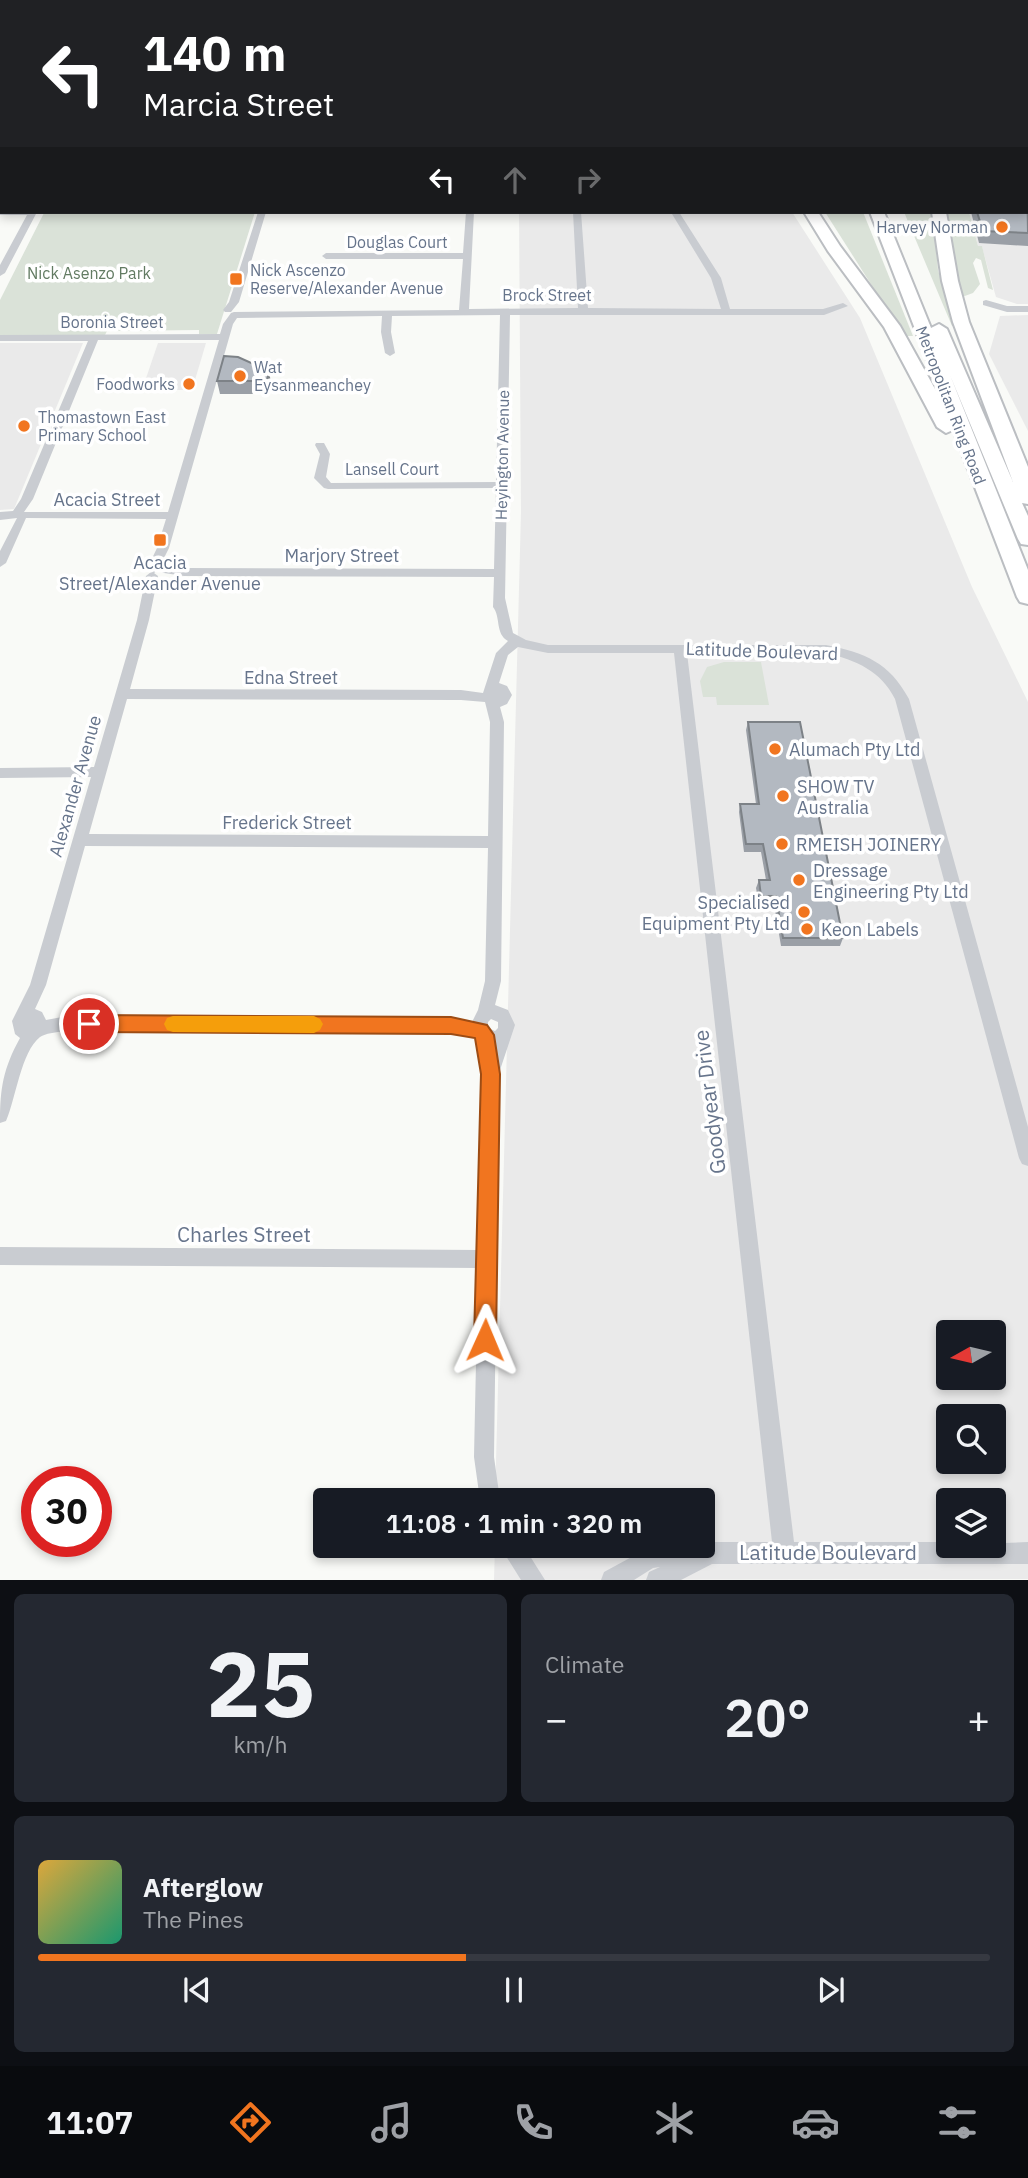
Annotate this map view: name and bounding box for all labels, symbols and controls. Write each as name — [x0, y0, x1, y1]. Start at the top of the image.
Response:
text: 140 m — [143, 21, 287, 84]
icon: left — [28, 28, 119, 119]
text: Marcia Street — [143, 83, 334, 125]
icon: left — [423, 161, 461, 199]
icon: ahead — [496, 161, 534, 199]
icon: right — [569, 161, 607, 199]
place label: Harvey Norman — [876, 217, 988, 237]
marker: Harvey Norman — [994, 219, 1010, 235]
street label: Douglas Court — [346, 232, 448, 252]
place label: Nick Ascenzo Reserve/Alexander Avenue — [250, 260, 444, 298]
park label: Nick Asenzo Park — [27, 263, 152, 283]
marker: Nick Ascenzo Reserve/Alexander Avenue — [228, 271, 244, 287]
street label: Brock Street — [502, 285, 592, 305]
street label: Boronia Street — [60, 312, 164, 332]
street label: Metropolitan Ring Road — [912, 323, 990, 487]
place label: Wat Eysanmeanchey — [254, 357, 371, 395]
marker: Wat Eysanmeanchey — [232, 368, 248, 384]
place label: Foodworks — [96, 374, 175, 394]
marker: Foodworks — [181, 376, 197, 392]
street label: Heyington Avenue — [491, 389, 513, 520]
place label: Thomastown East Primary School — [38, 407, 166, 445]
marker: Thomastown East Primary School — [16, 418, 32, 434]
street label: Lansell Court — [345, 459, 439, 479]
street label: Acacia Street — [54, 488, 161, 511]
marker: Acacia Street/Alexander Avenue — [152, 532, 168, 548]
street label: Marjory Street — [285, 544, 399, 567]
place label: Acacia Street/Alexander Avenue — [59, 551, 261, 595]
street label: Latitude Boulevard — [685, 637, 839, 665]
street label: Edna Street — [244, 666, 338, 689]
street label: Alexander Avenue — [44, 712, 106, 860]
place label: Alumach Pty Ltd — [789, 738, 921, 761]
marker: Alumach Pty Ltd — [767, 741, 783, 757]
place label: SHOW TV Australia — [797, 775, 875, 819]
marker: SHOW TV Australia — [775, 788, 791, 804]
street label: Frederick Street — [222, 811, 352, 834]
place label: RMEISH JOINERY — [796, 833, 941, 856]
marker: RMEISH JOINERY — [774, 836, 790, 852]
place label: Dressage Engineering Pty Ltd — [813, 859, 969, 903]
marker: Dressage Engineering Pty Ltd — [791, 872, 807, 888]
place label: Specialised Equipment Pty Ltd — [642, 891, 790, 935]
marker: Specialised Equipment Pty Ltd — [796, 904, 812, 920]
place label: Keon Labels — [821, 918, 919, 941]
marker: Keon Labels — [799, 921, 815, 937]
pin — [59, 994, 119, 1054]
icon: arrive — [70, 1005, 108, 1043]
street label: Goodyear Drive — [686, 1028, 732, 1176]
street label: Charles Street — [177, 1220, 311, 1248]
position arrow — [448, 1303, 522, 1377]
north arrow — [936, 1320, 1006, 1390]
map controls — [936, 1320, 1006, 1558]
button: search — [936, 1404, 1006, 1474]
speed limit sign: 30 — [21, 1466, 112, 1557]
button: layers — [936, 1488, 1006, 1558]
text: 11:08 · 1 min · 320 m — [386, 1506, 642, 1540]
street label: Latitude Boulevard — [739, 1538, 917, 1566]
text: 25 — [206, 1624, 315, 1742]
text: Climate — [545, 1649, 624, 1679]
text: 20° — [724, 1684, 811, 1751]
text: − — [545, 1694, 568, 1743]
text: + — [967, 1694, 990, 1743]
text: km/h — [233, 1729, 288, 1759]
text: Afterglow — [143, 1870, 263, 1904]
text: The Pines — [143, 1904, 244, 1934]
icon: previous — [178, 1971, 216, 2009]
icon: pause — [495, 1971, 533, 2009]
icon: next — [812, 1971, 850, 2009]
icon: directions — [226, 2098, 275, 2147]
icon: music — [367, 2098, 416, 2147]
icon: phone — [509, 2098, 558, 2147]
icon: climate — [650, 2098, 699, 2147]
icon: car — [791, 2098, 840, 2147]
icon: filters — [933, 2098, 982, 2147]
text: 11:07 — [46, 2101, 134, 2143]

